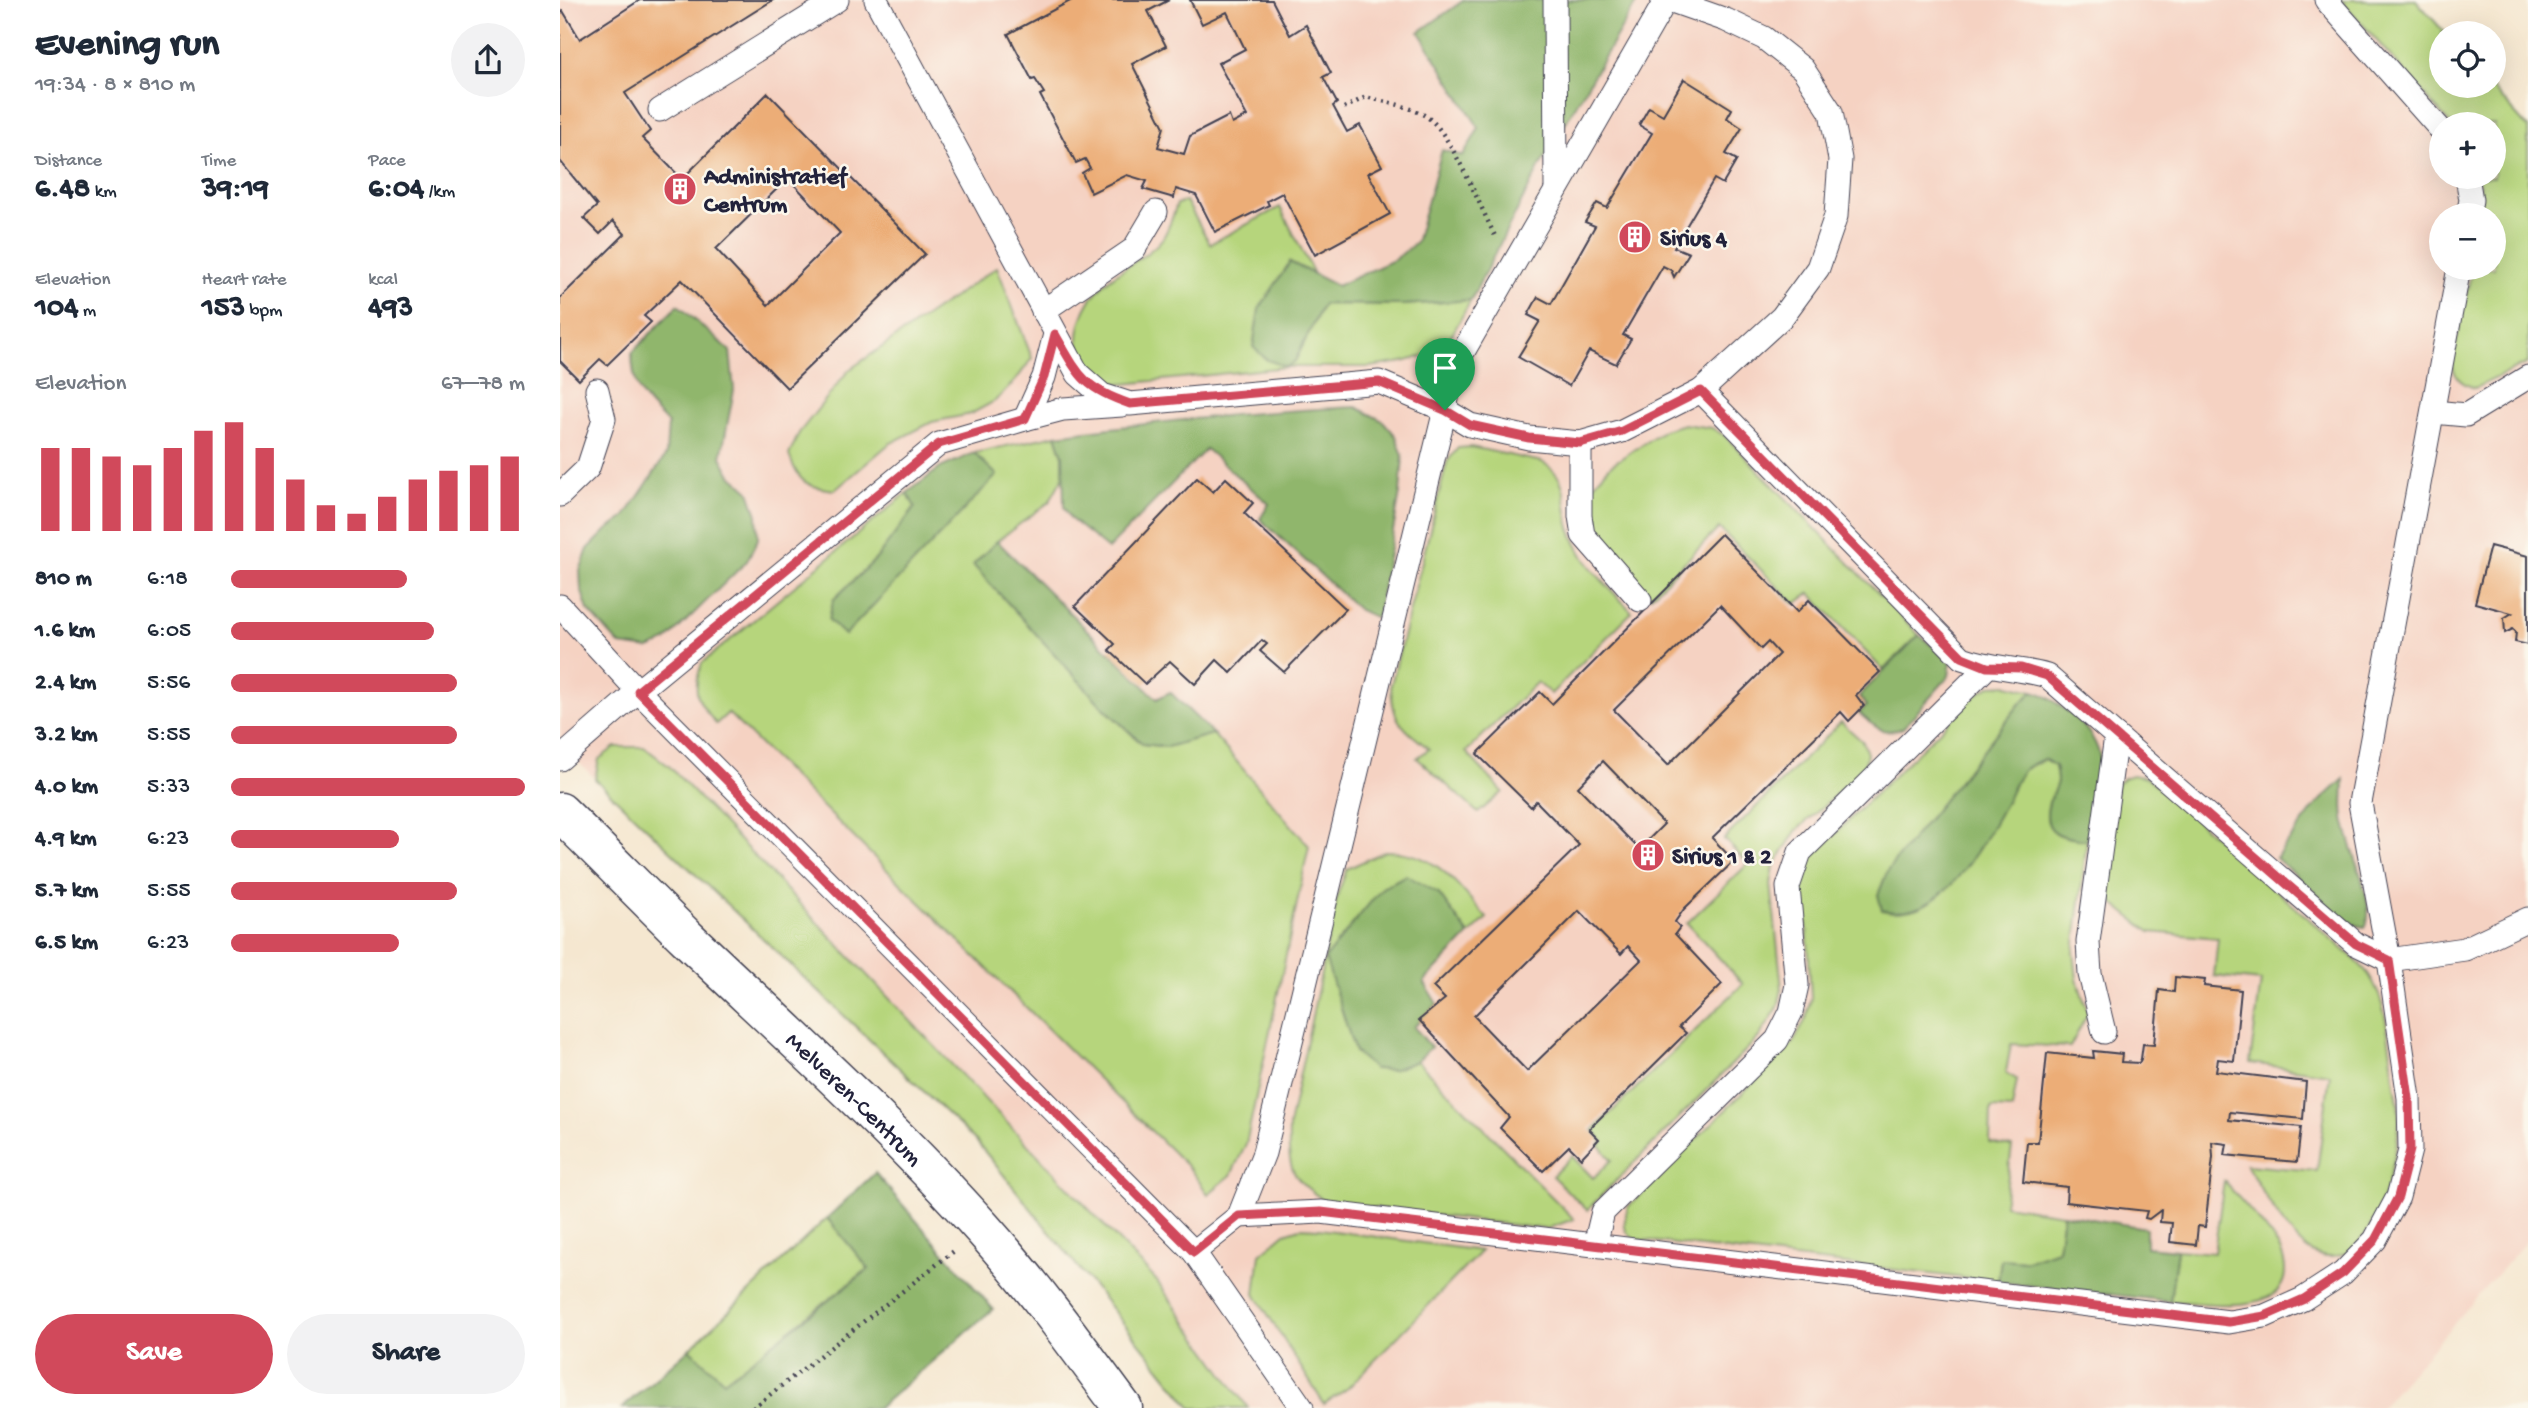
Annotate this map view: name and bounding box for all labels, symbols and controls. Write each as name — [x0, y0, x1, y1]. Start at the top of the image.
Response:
map controls — [2429, 21, 2506, 280]
button: locate — [2429, 21, 2506, 98]
button: share — [451, 23, 525, 97]
text: Evening run — [35, 24, 219, 68]
text: 19:34 · 8 × 810 m — [35, 72, 195, 99]
button: + — [2429, 112, 2506, 189]
text: Distance — [35, 150, 102, 173]
text: Time — [202, 150, 236, 173]
text: Pace — [368, 150, 406, 173]
place label: Administratief Centrum — [703, 164, 849, 221]
building icon: Administratief Centrum — [661, 170, 699, 208]
text: 6.48 — [35, 173, 90, 208]
text: 39:19 — [202, 173, 269, 208]
text: 6:04 — [368, 173, 424, 208]
text: km — [90, 181, 117, 204]
text: /km — [424, 181, 455, 204]
button: − — [2429, 203, 2506, 280]
building icon: Sirius 4 — [1616, 218, 1654, 256]
place label: Sirius 4 — [1660, 226, 1728, 255]
text: Elevation — [35, 269, 111, 292]
text: Heart rate — [202, 269, 287, 292]
text: kcal — [368, 269, 398, 292]
text: 104 — [35, 292, 78, 327]
text: 153 — [202, 292, 245, 327]
text: 493 — [368, 292, 413, 327]
text: m — [78, 300, 96, 323]
text: bpm — [245, 300, 283, 323]
pin — [1415, 338, 1475, 410]
icon: arrive — [1426, 349, 1464, 387]
text: Elevation — [35, 371, 126, 398]
text: 67–78 m — [441, 371, 525, 398]
text: 810 m — [35, 566, 92, 593]
text: 6:18 — [147, 566, 188, 593]
text: 1.6 km — [35, 618, 95, 645]
text: 6:05 — [147, 618, 191, 645]
text: 2.4 km — [35, 670, 96, 697]
text: 5:56 — [147, 670, 190, 697]
text: 3.2 km — [35, 722, 97, 749]
text: 5:55 — [147, 722, 191, 749]
text: 4.0 km — [35, 774, 98, 801]
text: 5:33 — [147, 774, 190, 801]
text: 4.9 km — [35, 826, 97, 853]
text: 6:23 — [147, 826, 189, 853]
building icon: Sirius 1 & 2 — [1629, 836, 1667, 874]
place label: Sirius 1 & 2 — [1672, 844, 1772, 873]
text: 5.7 km — [35, 878, 98, 905]
text: 5:55 — [147, 878, 191, 905]
text: 6.5 km — [35, 930, 98, 957]
text: 6:23 — [147, 930, 189, 957]
street label: Melveren-Centrum — [778, 1027, 927, 1174]
button: Save — [35, 1314, 273, 1394]
button: Share — [287, 1314, 525, 1394]

